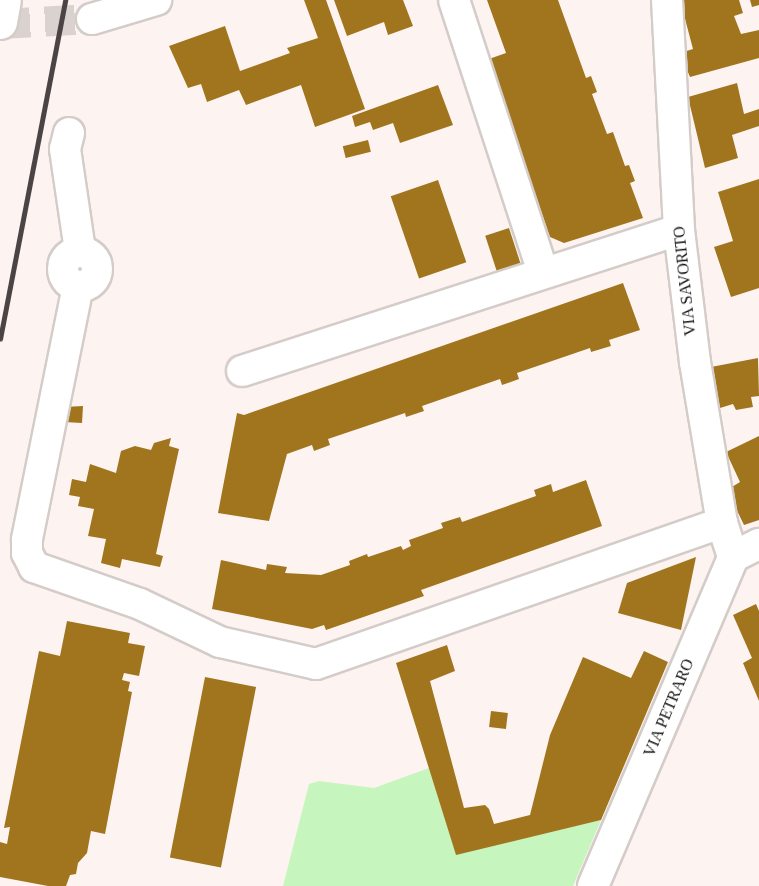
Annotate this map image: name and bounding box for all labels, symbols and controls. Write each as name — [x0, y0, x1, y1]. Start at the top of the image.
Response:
street label: VIA SAVORITO — [670, 225, 700, 337]
street label: VIA PETRARO — [640, 656, 698, 760]

